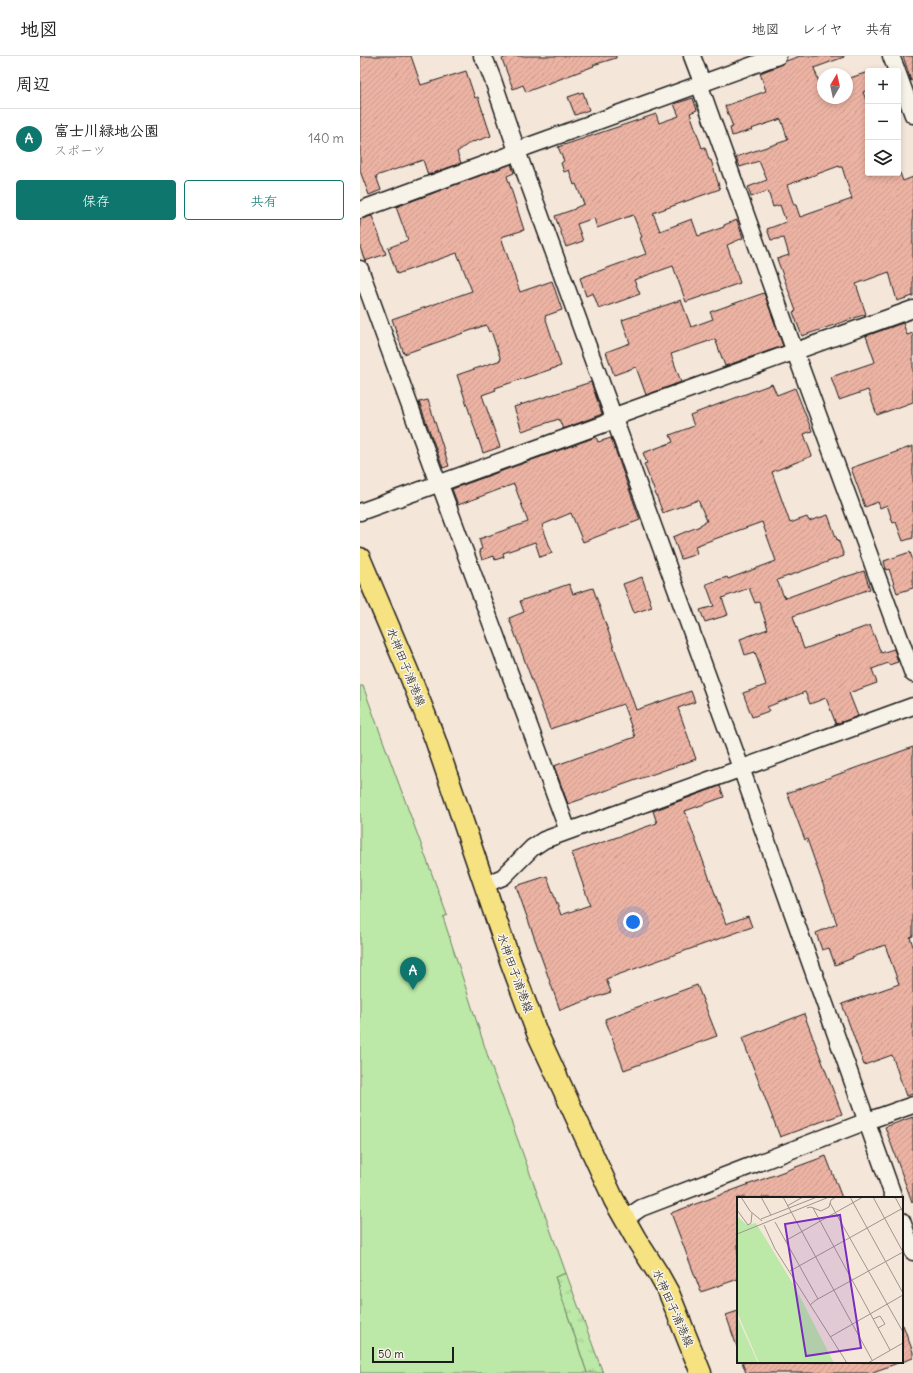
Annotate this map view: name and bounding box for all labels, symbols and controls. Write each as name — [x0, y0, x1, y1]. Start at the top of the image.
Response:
text: 地図 — [20, 17, 58, 41]
text: 地図 — [752, 20, 780, 38]
text: レイヤ — [802, 20, 843, 38]
text: 共有 — [865, 20, 893, 38]
north arrow — [817, 68, 853, 104]
map controls — [865, 68, 901, 176]
button: + — [865, 68, 901, 104]
text: 周辺 — [16, 73, 50, 95]
button: − — [865, 104, 901, 140]
text: 富士川緑地公園 — [54, 121, 159, 140]
text: A — [25, 130, 33, 147]
text: 140 m — [308, 130, 344, 147]
button: layers — [865, 140, 901, 176]
text: スポーツ — [54, 142, 106, 159]
button: 保存 — [16, 180, 176, 220]
button: 共有 — [184, 180, 344, 220]
street label: 水神田子浦港線 — [384, 625, 429, 709]
your location — [623, 912, 643, 932]
street label: 水神田子浦港線 — [494, 931, 537, 1015]
pin: A — [400, 957, 426, 990]
inset map — [737, 1197, 903, 1363]
street label: 水神田子浦港線 — [650, 1266, 697, 1349]
scale bar — [372, 1345, 454, 1364]
text: 50 m — [378, 1347, 404, 1361]

